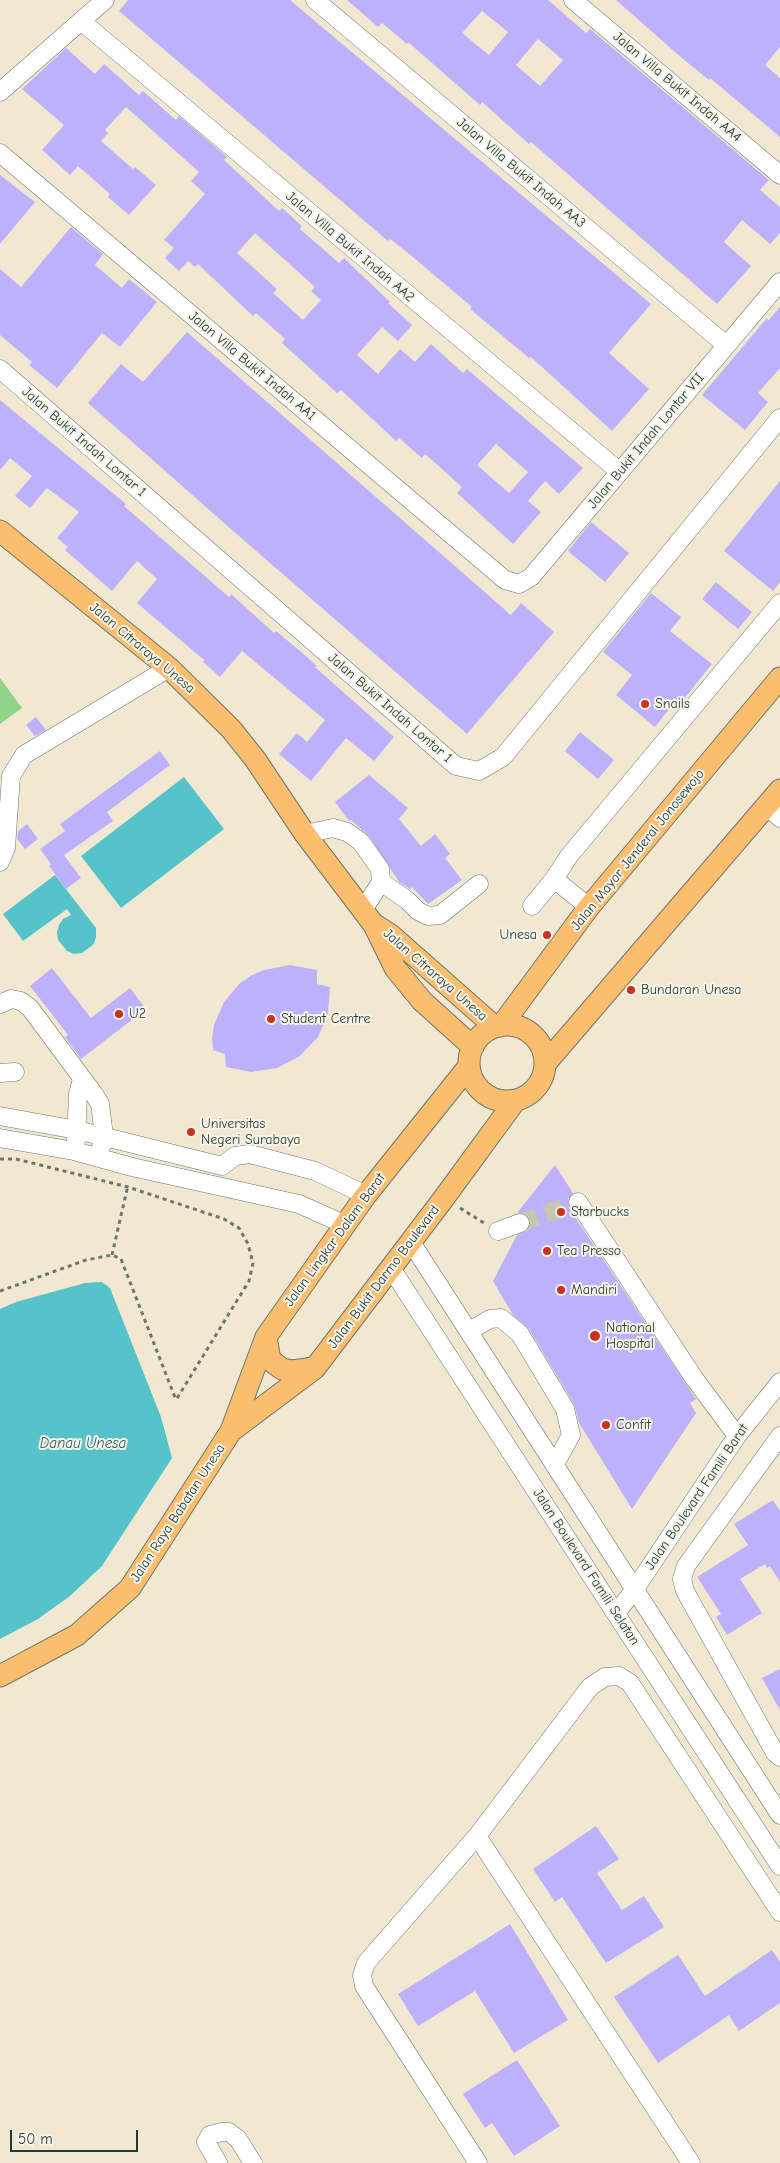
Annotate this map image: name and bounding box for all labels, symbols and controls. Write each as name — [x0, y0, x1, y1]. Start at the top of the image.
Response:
street label: Jalan Villa Bukit Indah AA4 — [609, 28, 745, 146]
street label: Jalan Villa Bukit Indah AA3 — [453, 114, 589, 232]
street label: Jalan Villa Bukit Indah AA2 — [282, 188, 418, 306]
street label: Jalan Villa Bukit Indah AA1 — [185, 308, 319, 424]
street label: Jalan Bukit Indah Lontar VII — [584, 370, 708, 512]
street label: Jalan Bukit Indah Lontar 1 — [18, 383, 150, 501]
street label: Jalan Citraraya Unesa — [86, 599, 198, 697]
street label: Jalan Bukit Indah Lontar 1 — [324, 649, 456, 767]
place label: Snails — [655, 696, 690, 712]
marker: Snails — [639, 698, 651, 710]
street label: Jalan Mayor Jenderal Jonosewojo — [568, 766, 708, 934]
street label: Jalan Citraraya Unesa — [379, 925, 491, 1025]
place label: Unesa — [500, 927, 537, 943]
marker: Unesa — [541, 929, 553, 941]
place label: Bundaran Unesa — [641, 982, 742, 998]
marker: Bundaran Unesa — [625, 984, 637, 996]
place label: U2 — [129, 1006, 146, 1022]
marker: U2 — [113, 1008, 125, 1020]
place label: Student Centre — [281, 1011, 370, 1027]
marker: Student Centre — [265, 1013, 277, 1025]
place label: Universitas Negeri Surabaya — [201, 1116, 300, 1148]
marker: Universitas Negeri Surabaya — [185, 1126, 197, 1138]
street label: Jalan Lingkar Dalam Barat — [281, 1170, 389, 1310]
street label: Jalan Bukit Darmo Boulevard — [325, 1202, 443, 1352]
place label: Starbucks — [571, 1204, 629, 1220]
marker: Starbucks — [555, 1206, 567, 1218]
place label: Tea Presso — [557, 1243, 621, 1259]
marker: Tea Presso — [541, 1245, 553, 1257]
place label: Mandiri — [571, 1282, 617, 1298]
marker: Mandiri — [555, 1284, 567, 1296]
place label: National Hospital — [606, 1320, 655, 1352]
marker: National Hospital — [588, 1329, 602, 1343]
place label: Confit — [616, 1417, 651, 1433]
marker: Confit — [600, 1419, 612, 1431]
street label: Jalan Boulevard Famili Barat — [642, 1421, 752, 1573]
water label: Danau Unesa — [40, 1435, 126, 1453]
street label: Jalan Raya Babatan Unesa — [127, 1441, 229, 1585]
street label: Jalan Boulevard Famili Selatan — [529, 1485, 643, 1649]
scale bar — [12, 2120, 140, 2152]
text: 50 m — [18, 2130, 53, 2148]

